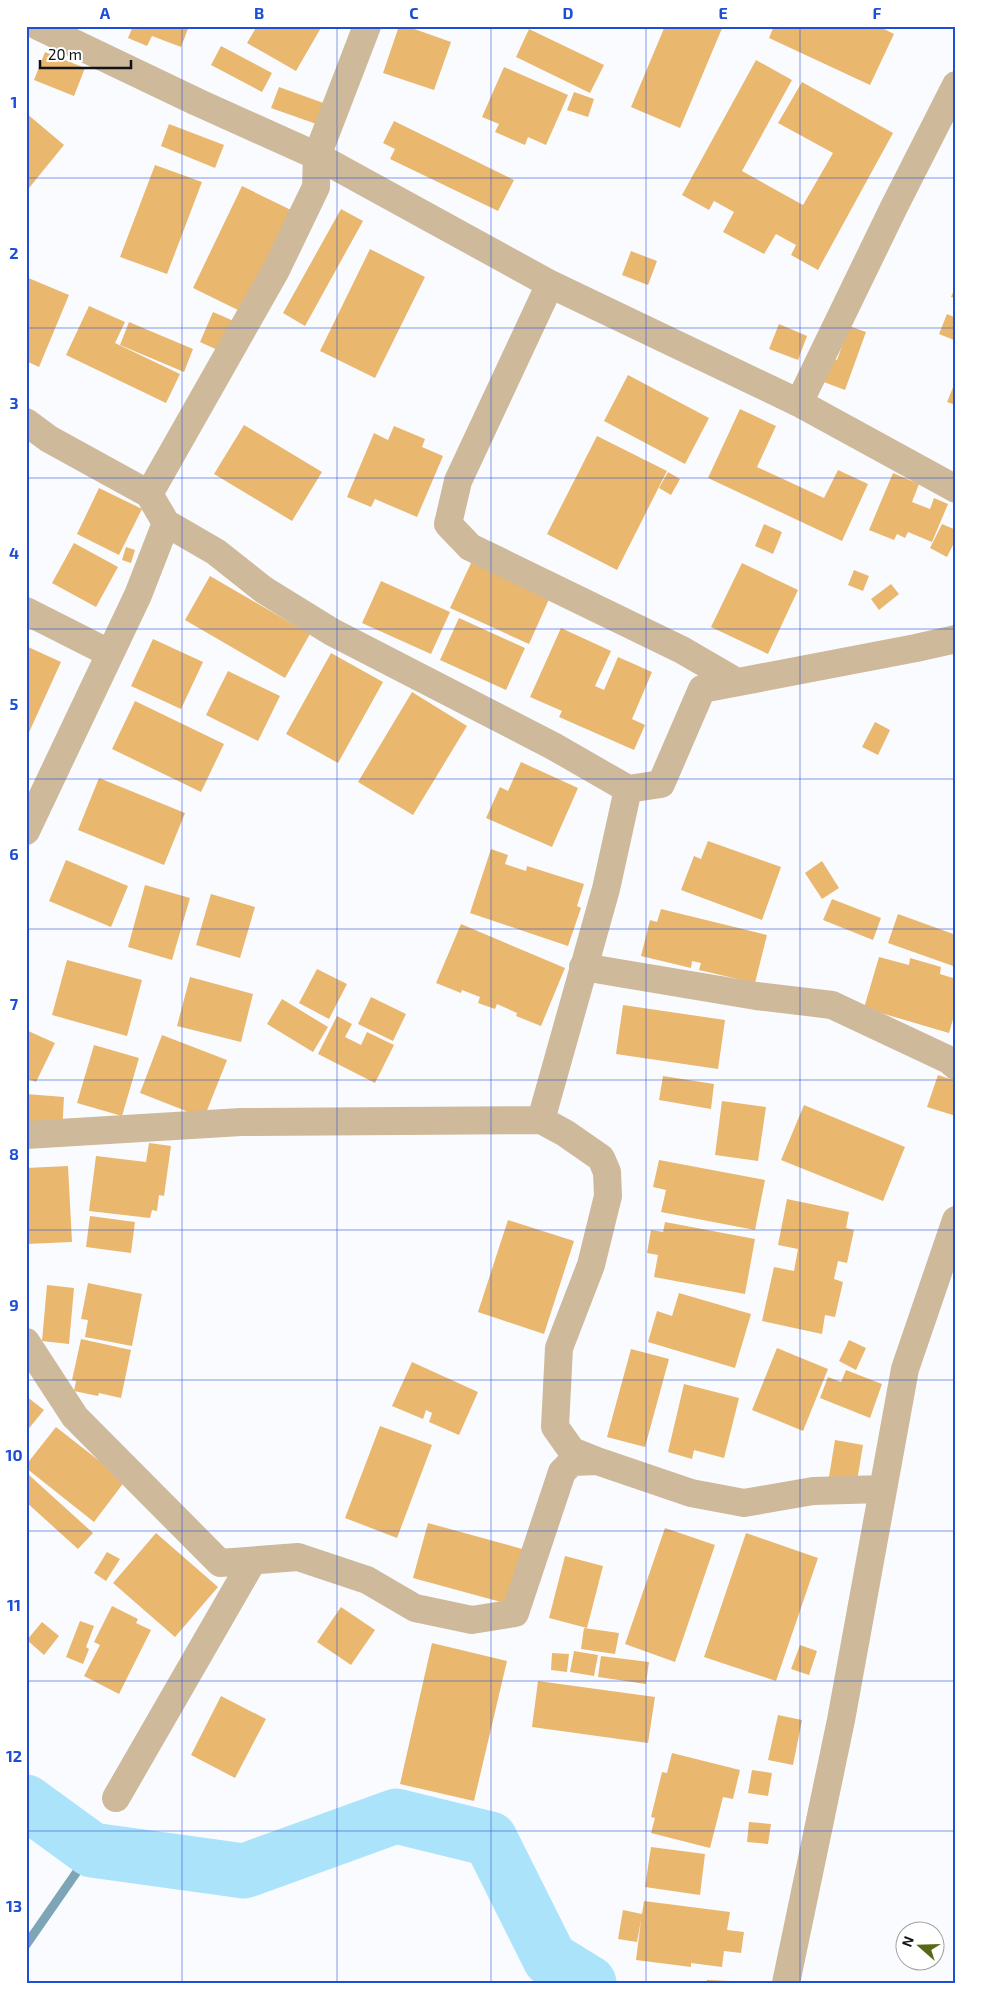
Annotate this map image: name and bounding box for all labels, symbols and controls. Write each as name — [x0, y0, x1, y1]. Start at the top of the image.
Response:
text: A — [100, 3, 111, 22]
text: B — [254, 3, 264, 22]
text: C — [409, 3, 419, 22]
text: D — [563, 3, 574, 22]
text: E — [718, 3, 728, 22]
text: F — [873, 3, 882, 22]
scale bar — [40, 38, 131, 70]
text: 20 m — [48, 45, 82, 63]
text: 1 — [11, 92, 17, 111]
text: 2 — [9, 243, 19, 262]
text: 3 — [9, 393, 19, 412]
text: 4 — [9, 543, 19, 562]
text: 5 — [10, 694, 19, 713]
text: 6 — [9, 844, 19, 863]
text: 7 — [10, 994, 19, 1013]
text: 8 — [9, 1144, 19, 1163]
text: 9 — [9, 1295, 19, 1314]
text: 10 — [5, 1445, 23, 1464]
text: 11 — [7, 1595, 21, 1614]
text: 12 — [6, 1746, 22, 1765]
text: 13 — [6, 1896, 22, 1915]
north arrow — [894, 1922, 944, 1972]
text: N — [898, 1934, 917, 1949]

